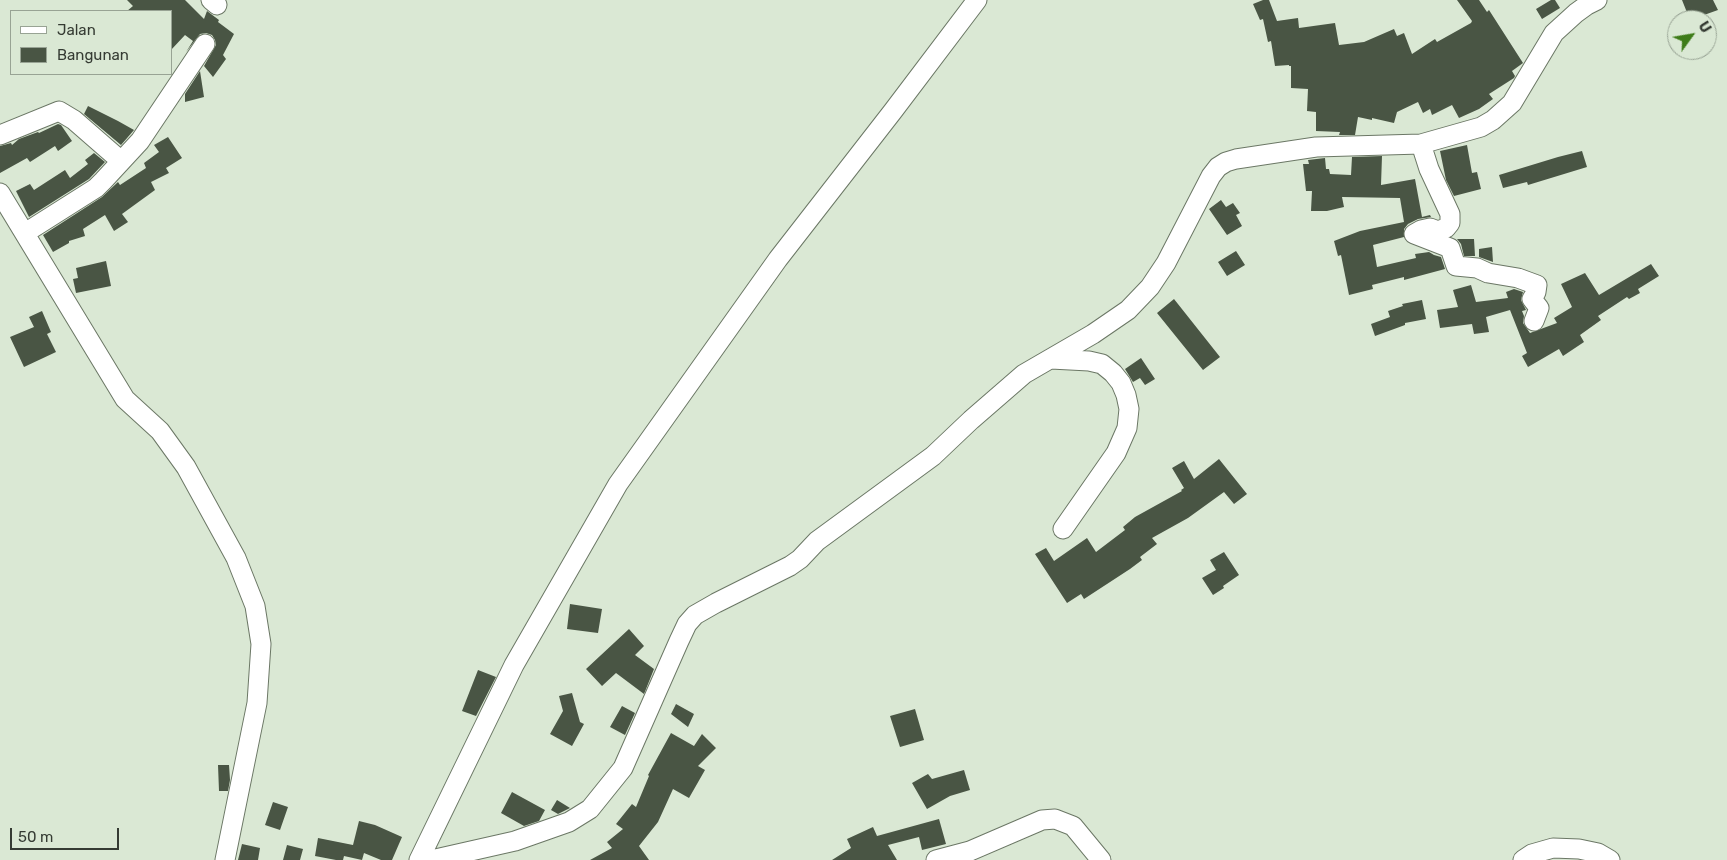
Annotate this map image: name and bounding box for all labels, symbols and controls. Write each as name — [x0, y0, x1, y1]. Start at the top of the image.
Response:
legend — [10, 10, 172, 75]
north arrow — [1667, 10, 1717, 60]
text: U — [1694, 19, 1714, 36]
text: Jalan — [57, 21, 96, 39]
text: Bangunan — [57, 46, 129, 64]
scale bar — [12, 818, 121, 850]
text: 50 m — [18, 828, 53, 846]

